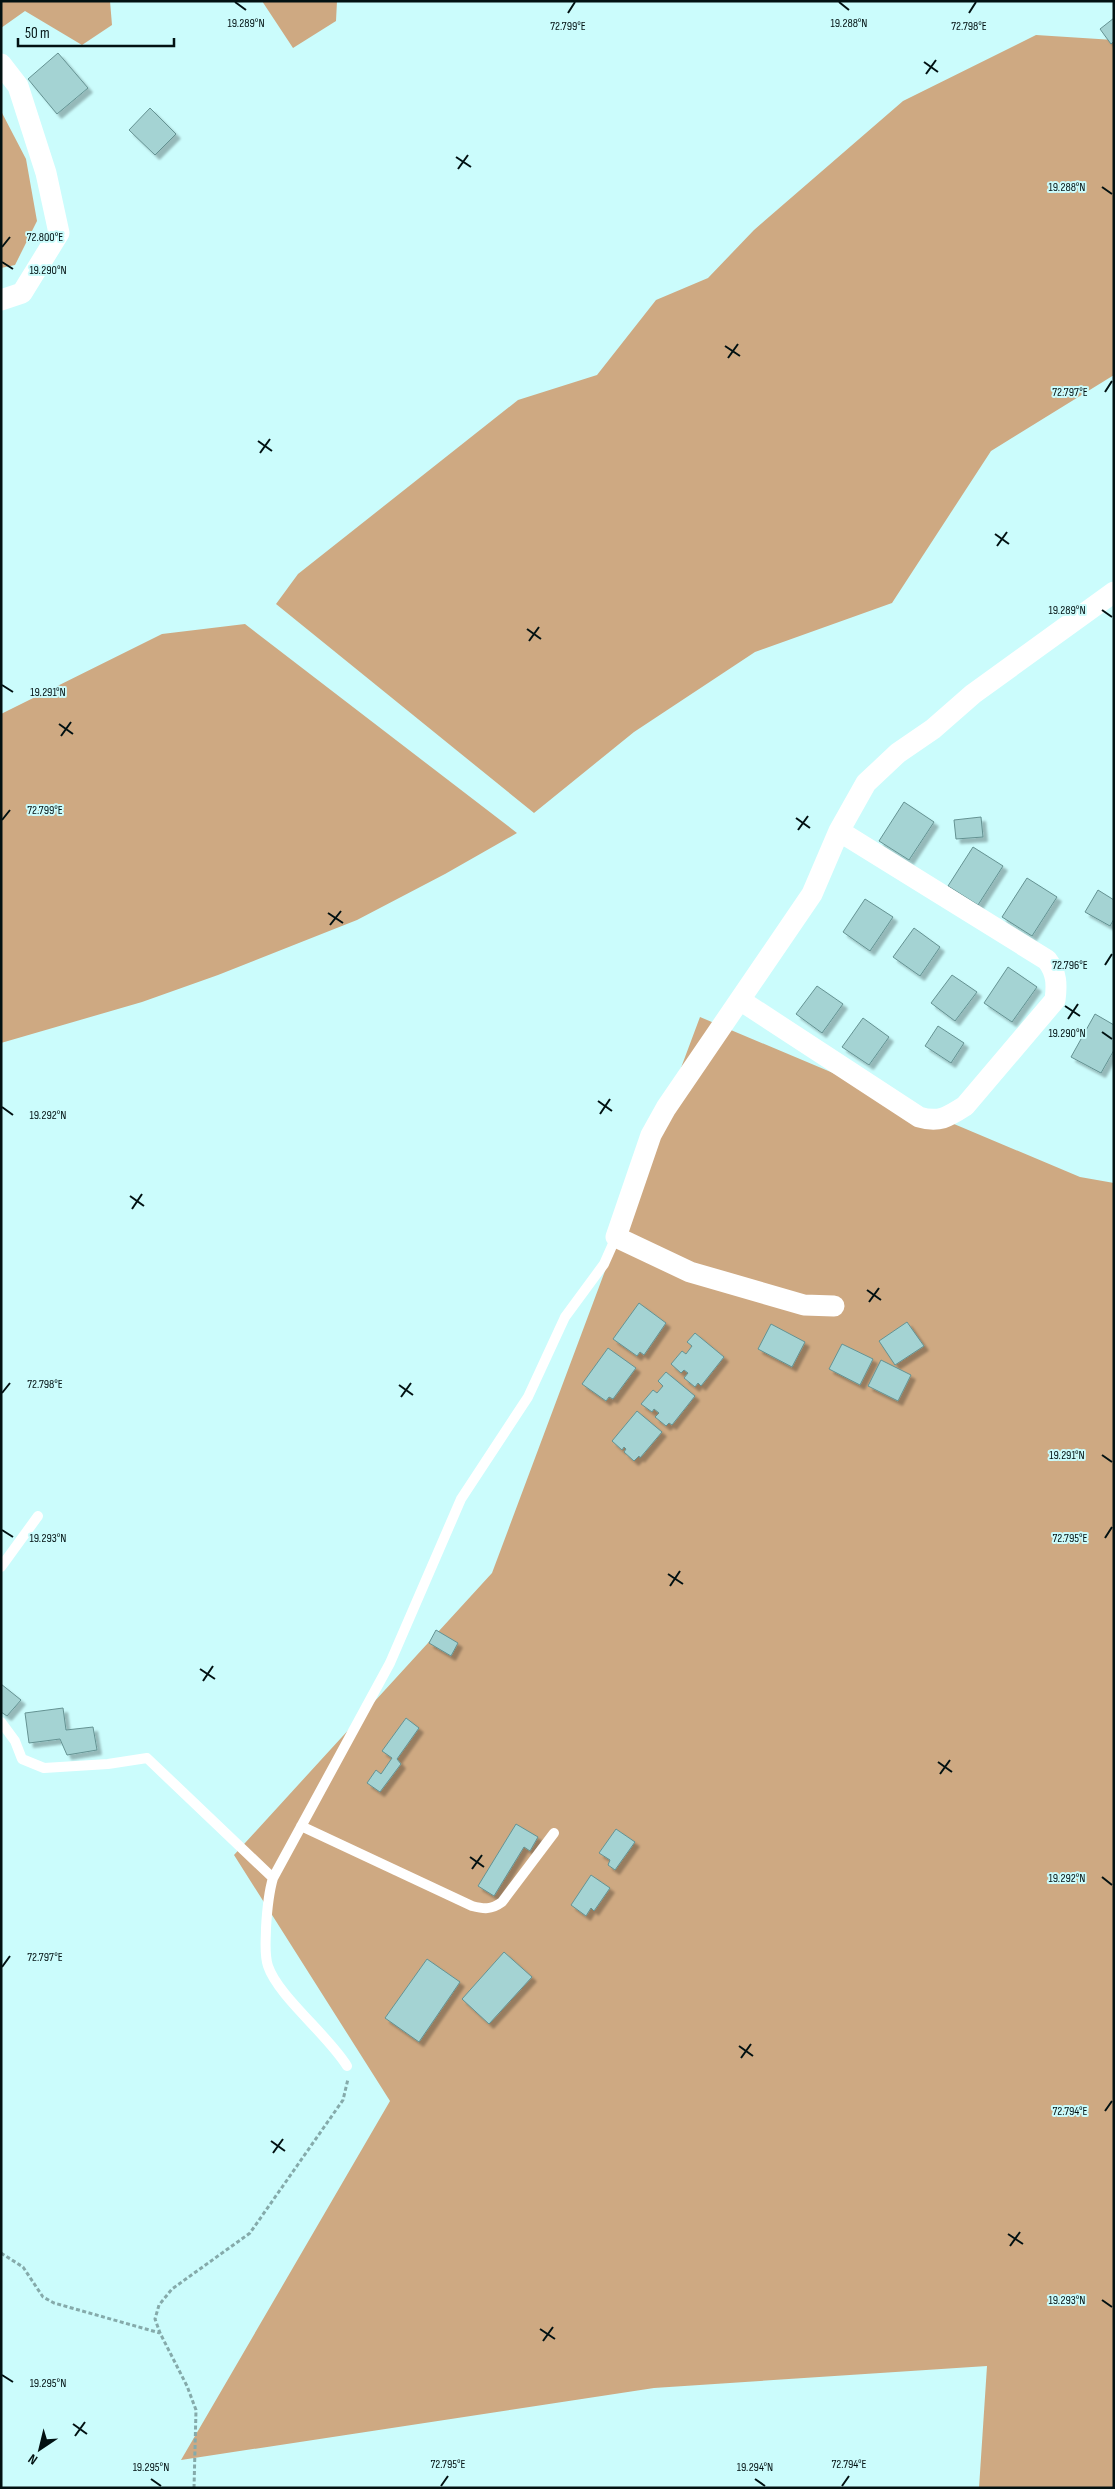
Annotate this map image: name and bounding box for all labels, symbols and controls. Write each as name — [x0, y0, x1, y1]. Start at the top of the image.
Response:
scale bar — [18, 15, 174, 47]
text: 19.289°N — [227, 16, 265, 31]
text: 19.288°N — [831, 16, 867, 31]
text: 72.799°E — [550, 19, 586, 34]
text: 72.798°E — [951, 19, 987, 34]
text: 50 m — [25, 24, 50, 43]
text: 19.288°N — [1049, 180, 1085, 195]
text: 72.800°E — [27, 230, 63, 245]
text: 19.290°N — [29, 263, 67, 278]
text: 72.797°E — [1052, 385, 1088, 400]
text: 19.289°N — [1048, 603, 1086, 618]
text: 19.291°N — [30, 685, 66, 700]
text: 72.799°E — [27, 803, 63, 818]
text: 72.796°E — [1052, 958, 1088, 973]
text: 19.290°N — [1048, 1026, 1086, 1041]
text: 19.292°N — [30, 1108, 66, 1123]
text: 72.798°E — [27, 1377, 63, 1392]
text: 19.291°N — [1049, 1448, 1085, 1463]
text: 19.293°N — [30, 1531, 66, 1546]
text: 72.795°E — [1052, 1531, 1088, 1546]
text: 19.292°N — [1049, 1871, 1085, 1886]
text: 72.797°E — [27, 1950, 63, 1965]
text: 72.794°E — [1053, 2104, 1087, 2119]
text: 19.293°N — [1049, 2293, 1085, 2308]
text: 19.295°N — [30, 2376, 66, 2391]
north arrow — [15, 2424, 65, 2474]
text: N — [25, 2450, 41, 2468]
text: 72.795°E — [430, 2457, 466, 2472]
text: 72.794°E — [832, 2457, 866, 2472]
text: 19.295°N — [133, 2460, 169, 2475]
text: 19.294°N — [737, 2460, 773, 2475]

